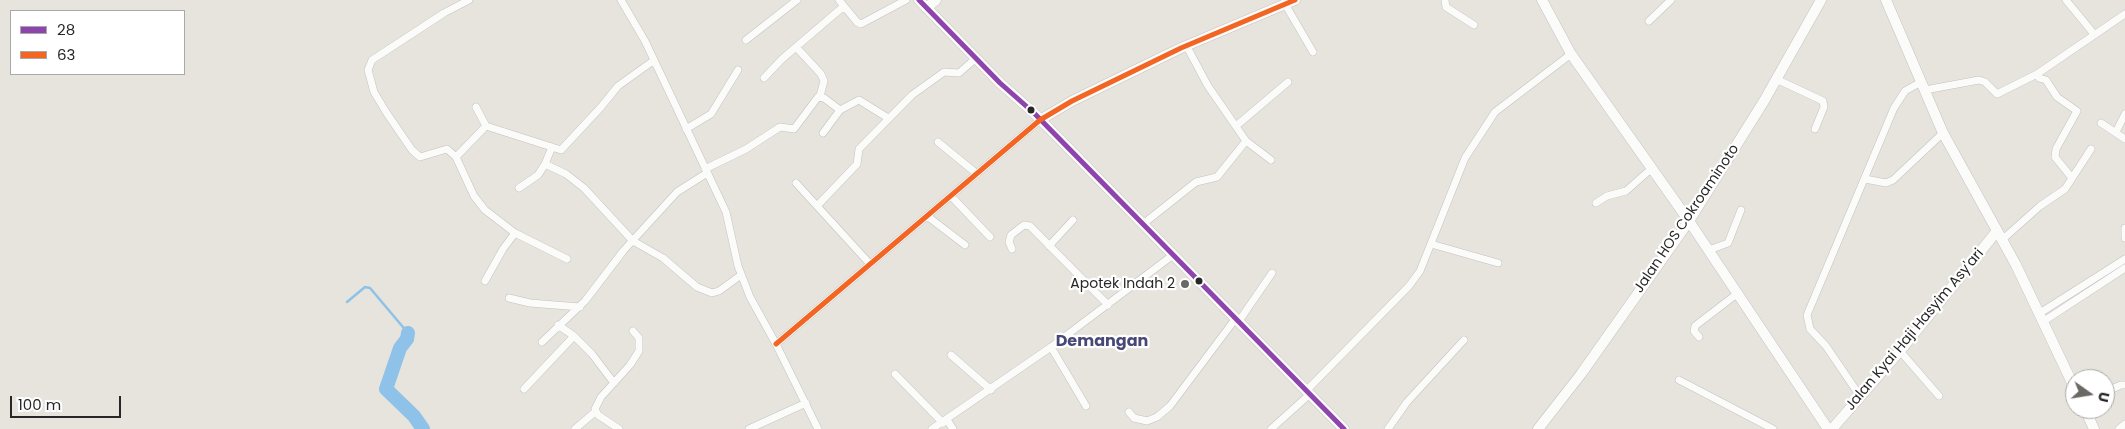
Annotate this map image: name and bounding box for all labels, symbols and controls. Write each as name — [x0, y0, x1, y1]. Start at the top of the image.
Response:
legend — [10, 10, 185, 75]
text: 28 — [57, 19, 75, 40]
text: 63 — [57, 44, 75, 65]
unlabelled marker — [1026, 105, 1036, 115]
street label: Jalan HOS Cokroaminoto — [1631, 142, 1743, 296]
street label: Jalan Kyai Haji Hasyim Asy'ari — [1842, 246, 1988, 414]
place label: Apotek Indah 2 — [1070, 276, 1175, 292]
unlabelled marker — [1194, 276, 1204, 286]
marker: Apotek Indah 2 — [1179, 278, 1191, 290]
district label: Demangan — [1056, 332, 1148, 352]
north arrow — [2065, 369, 2115, 419]
scale bar — [12, 386, 124, 418]
text: U — [2093, 390, 2114, 404]
text: 100 m — [18, 394, 61, 415]

